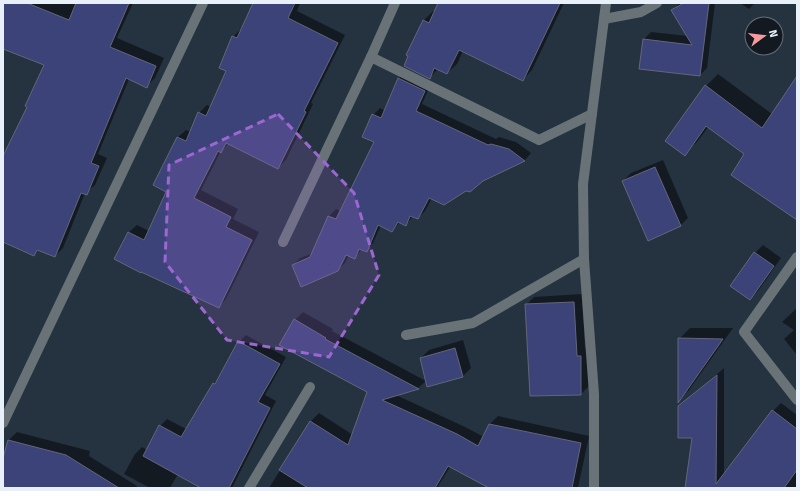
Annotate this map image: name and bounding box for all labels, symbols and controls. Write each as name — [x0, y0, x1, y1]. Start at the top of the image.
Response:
north arrow — [744, 16, 784, 56]
text: N — [766, 28, 780, 39]

